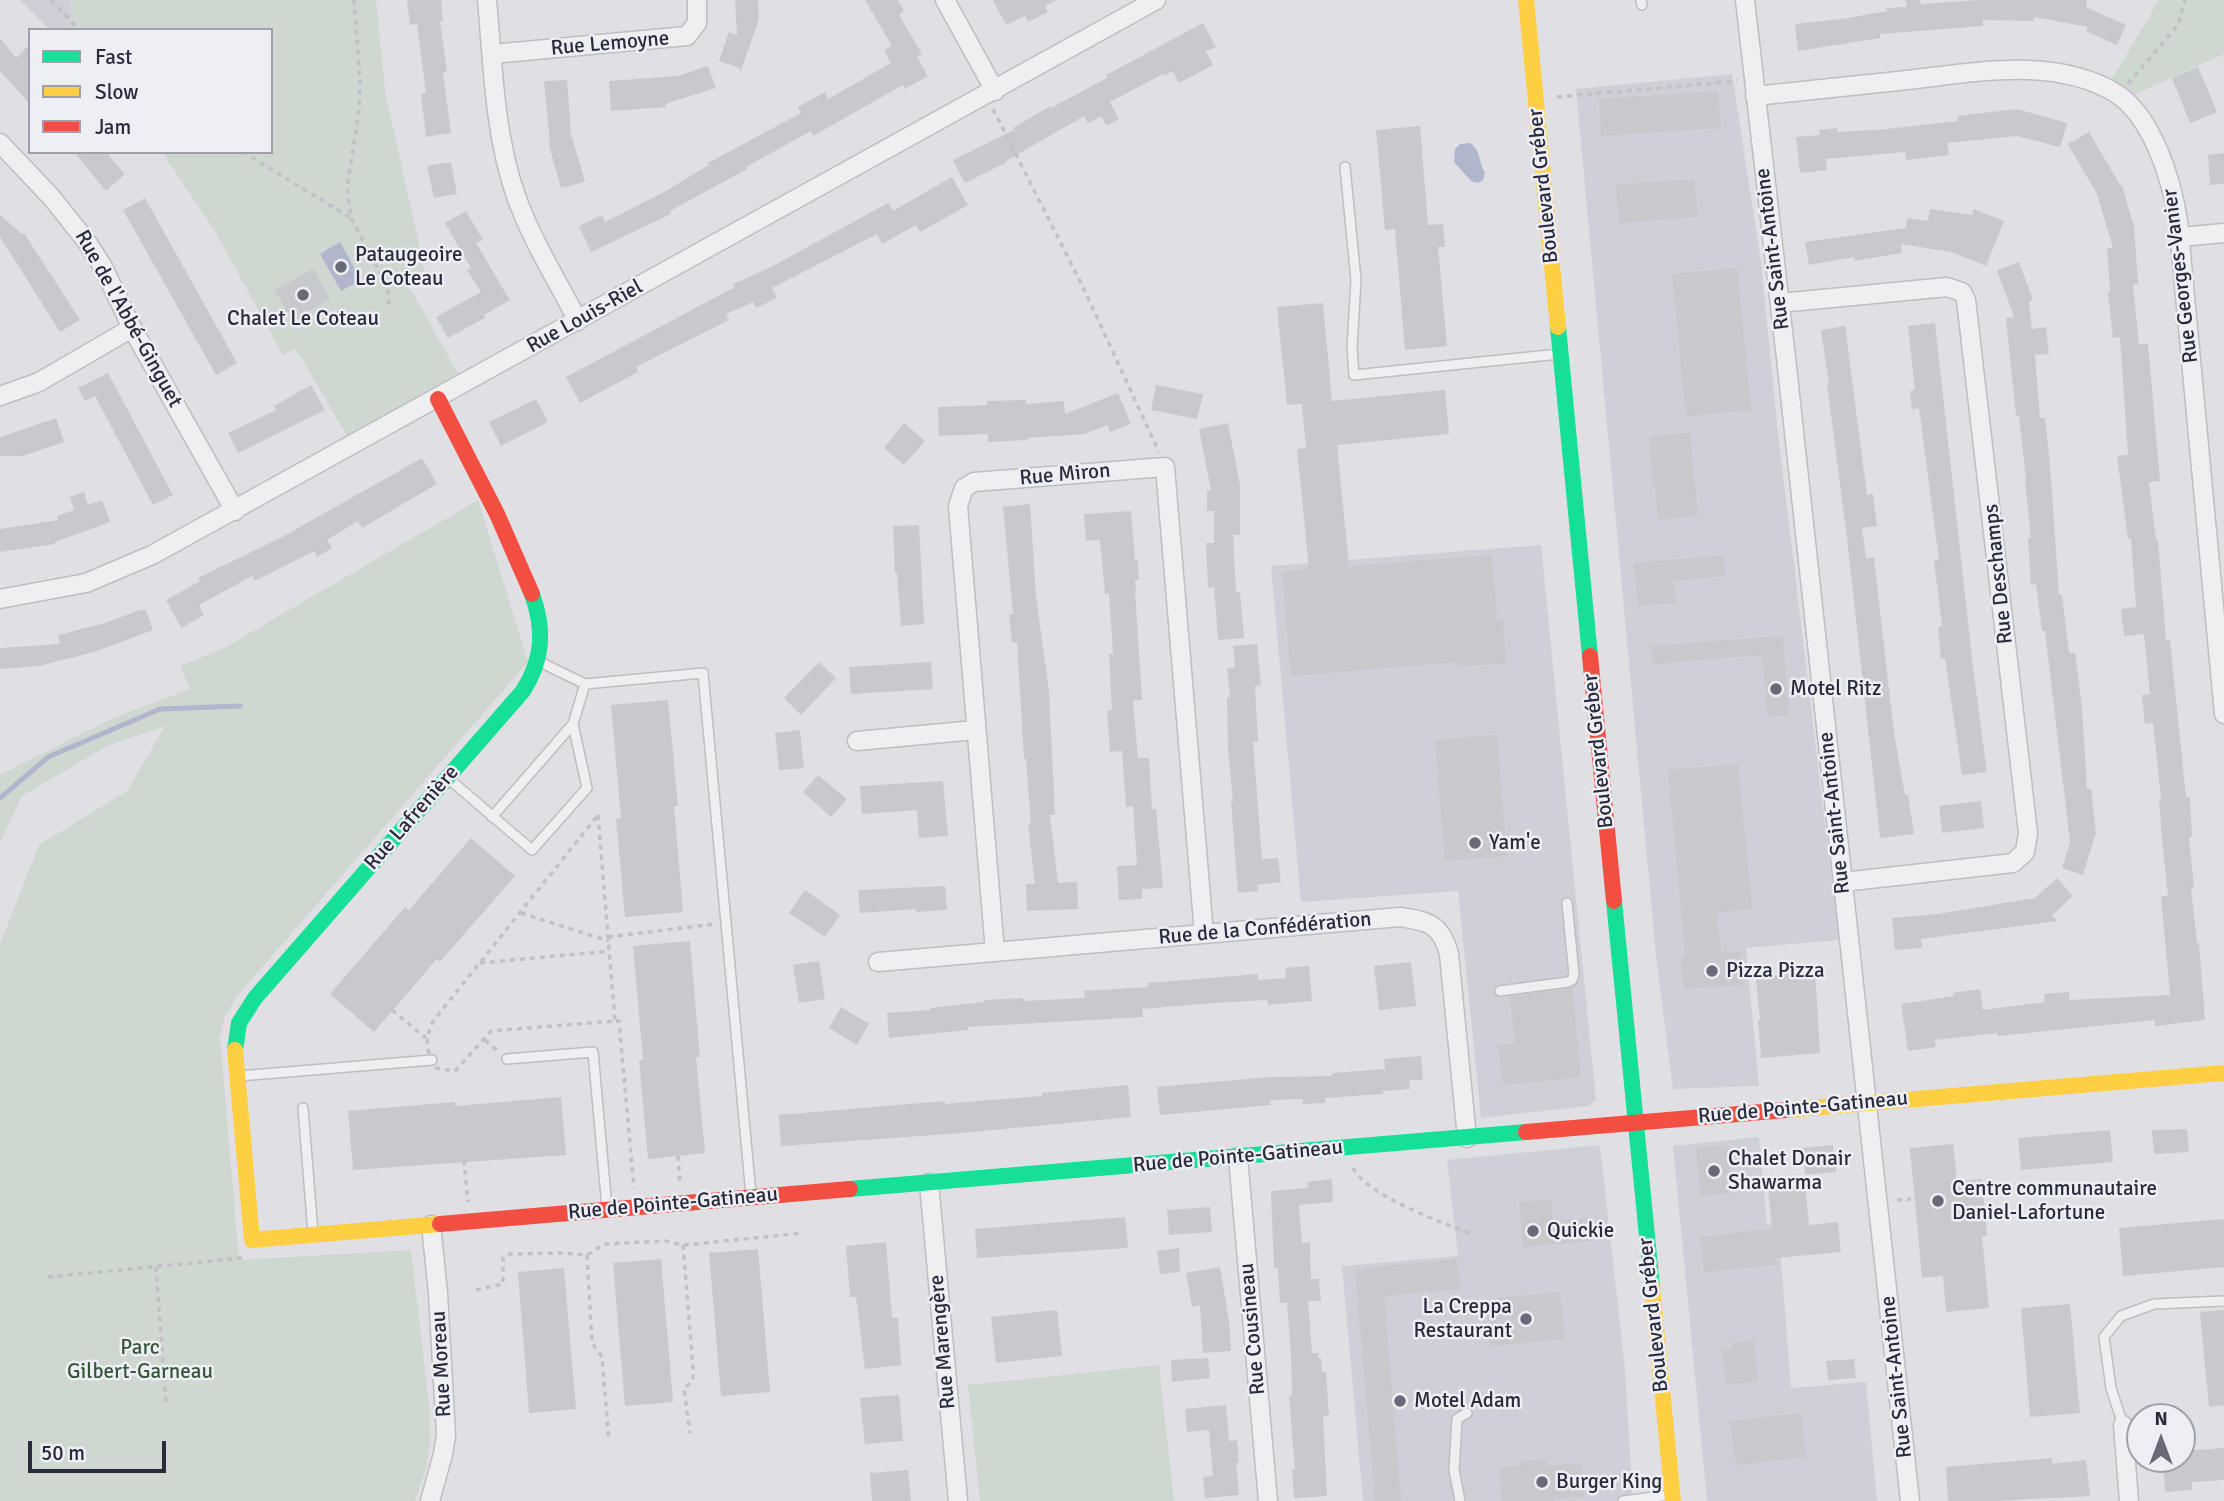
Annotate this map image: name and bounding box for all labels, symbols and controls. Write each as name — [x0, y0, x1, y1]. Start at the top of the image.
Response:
street label: Rue Lemoyne — [550, 26, 670, 62]
legend — [28, 28, 273, 154]
text: Fast — [95, 44, 132, 70]
text: Slow — [95, 79, 139, 105]
street label: Boulevard Gréber — [1523, 107, 1565, 265]
text: Jam — [95, 114, 131, 140]
street label: Rue Saint-Antoine — [1751, 167, 1795, 331]
street label: Rue Georges-Vanier — [2158, 187, 2204, 365]
street label: Rue de l'Abbé-Ginguet — [69, 226, 187, 412]
place label: Pataugeoire Le Coteau — [355, 242, 462, 292]
marker: Pataugeoire Le Coteau — [333, 259, 349, 275]
street label: Rue Louis-Riel — [523, 275, 647, 359]
marker: Chalet Le Coteau — [295, 287, 311, 303]
place label: Chalet Le Coteau — [227, 306, 379, 332]
street label: Rue Miron — [1019, 458, 1111, 492]
street label: Rue Deschamps — [1979, 503, 2019, 645]
street label: Boulevard Gréber — [1578, 672, 1620, 830]
place label: Motel Ritz — [1790, 676, 1881, 702]
marker: Motel Ritz — [1768, 681, 1784, 697]
street label: Rue Saint-Antoine — [1814, 731, 1856, 895]
street label: Rue Lafrenière — [360, 760, 464, 876]
place label: Yam'e — [1489, 830, 1541, 856]
marker: Yam'e — [1467, 835, 1483, 851]
street label: Rue de la Confédération — [1157, 907, 1373, 951]
place label: Pizza Pizza — [1726, 958, 1825, 984]
marker: Pizza Pizza — [1704, 963, 1720, 979]
street label: Rue de Pointe-Gatineau — [1697, 1086, 1909, 1130]
street label: Rue de Pointe-Gatineau — [1132, 1135, 1344, 1179]
place label: Chalet Donair Shawarma — [1728, 1146, 1851, 1196]
marker: Chalet Donair Shawarma — [1706, 1163, 1722, 1179]
place label: Centre communautaire Daniel-Lafortune — [1952, 1176, 2157, 1226]
street label: Rue de Pointe-Gatineau — [567, 1182, 779, 1226]
marker: Centre communautaire Daniel-Lafortune — [1930, 1193, 1946, 1209]
place label: Quickie — [1547, 1218, 1614, 1244]
marker: Quickie — [1525, 1223, 1541, 1239]
street label: Boulevard Gréber — [1633, 1236, 1675, 1394]
street label: Rue Cousineau — [1235, 1262, 1271, 1396]
street label: Rue Marengère — [925, 1274, 961, 1410]
place label: La Creppa Restaurant — [1413, 1294, 1512, 1344]
street label: Rue Saint-Antoine — [1876, 1295, 1918, 1459]
street label: Rue Moreau — [427, 1310, 457, 1418]
marker: La Creppa Restaurant — [1518, 1311, 1534, 1327]
park label: Parc Gilbert-Garneau — [67, 1335, 213, 1385]
place label: Motel Adam — [1414, 1388, 1521, 1414]
marker: Motel Adam — [1392, 1393, 1408, 1409]
north arrow — [2126, 1403, 2196, 1473]
text: N — [2154, 1407, 2168, 1431]
scale bar — [32, 1428, 170, 1472]
text: 50 m — [41, 1440, 85, 1466]
place label: Burger King — [1556, 1469, 1662, 1495]
marker: Burger King — [1534, 1474, 1550, 1490]

